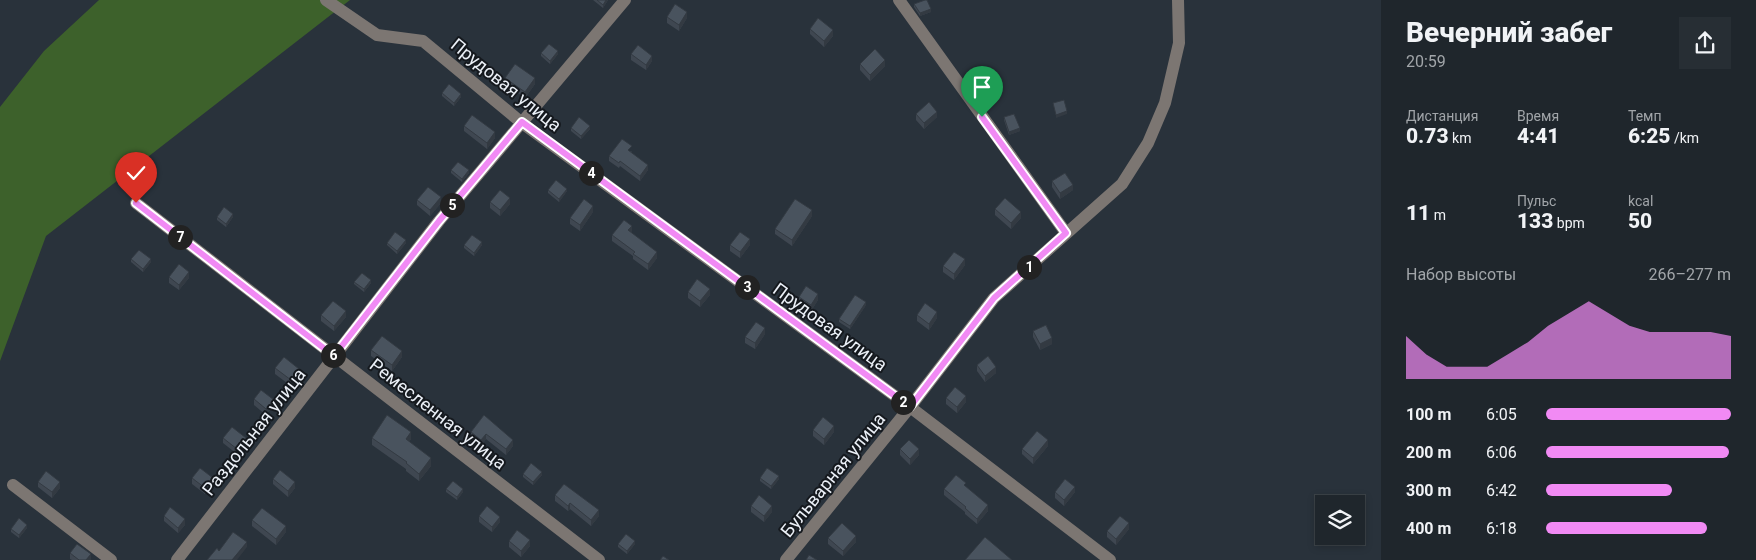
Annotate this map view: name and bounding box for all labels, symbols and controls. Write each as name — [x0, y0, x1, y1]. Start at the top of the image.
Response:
text: Вечерний забег — [1406, 16, 1612, 49]
button: share — [1679, 17, 1731, 69]
street label: Прудовая улица — [447, 34, 566, 136]
text: 20:59 — [1406, 52, 1446, 71]
pin — [961, 66, 1003, 117]
icon: arrive — [968, 73, 996, 101]
text: Дистанция — [1406, 108, 1478, 124]
text: Время — [1517, 108, 1559, 124]
text: Темп — [1628, 108, 1662, 124]
text: 0.73 — [1406, 124, 1449, 148]
text: 4:41 — [1517, 124, 1559, 148]
text: 6:25 — [1628, 124, 1670, 148]
text: km — [1449, 130, 1471, 146]
text: /km — [1670, 130, 1699, 146]
pin — [115, 152, 157, 203]
icon: check — [122, 159, 150, 187]
pin: 4 — [578, 160, 604, 186]
text: 4 — [587, 165, 596, 181]
pin: 5 — [440, 192, 464, 218]
text: Пульс — [1517, 193, 1556, 209]
text: kcal — [1628, 193, 1653, 209]
text: 5 — [448, 197, 457, 213]
text: 11 — [1406, 201, 1430, 225]
text: m — [1430, 207, 1446, 223]
text: 133 — [1517, 209, 1553, 233]
text: 50 — [1628, 209, 1652, 233]
text: bpm — [1553, 215, 1585, 231]
pin: 7 — [168, 224, 192, 250]
text: 7 — [176, 229, 185, 245]
pin: 1 — [1016, 254, 1042, 280]
text: 1 — [1025, 259, 1034, 275]
text: Набор высоты — [1406, 265, 1516, 284]
text: 266–277 m — [1649, 265, 1731, 284]
pin: 3 — [734, 274, 760, 300]
street label: Прудовая улица — [769, 278, 891, 375]
text: 3 — [743, 279, 752, 295]
pin: 6 — [320, 342, 346, 368]
text: 6 — [329, 347, 338, 363]
street label: Ремесленная улица — [366, 354, 511, 473]
street label: Раздольная улица — [198, 364, 310, 499]
pin: 2 — [890, 390, 916, 414]
text: 2 — [899, 394, 908, 410]
text: 100 m — [1406, 405, 1451, 424]
text: 6:05 — [1486, 405, 1517, 424]
street label: Бульварная улица — [776, 408, 889, 541]
text: 200 m — [1406, 443, 1451, 462]
text: 6:06 — [1486, 443, 1517, 462]
text: 300 m — [1406, 481, 1451, 500]
text: 6:42 — [1486, 481, 1517, 500]
map controls — [1315, 495, 1365, 545]
button: layers — [1315, 495, 1365, 545]
text: 400 m — [1406, 519, 1451, 538]
text: 6:18 — [1486, 519, 1517, 538]

